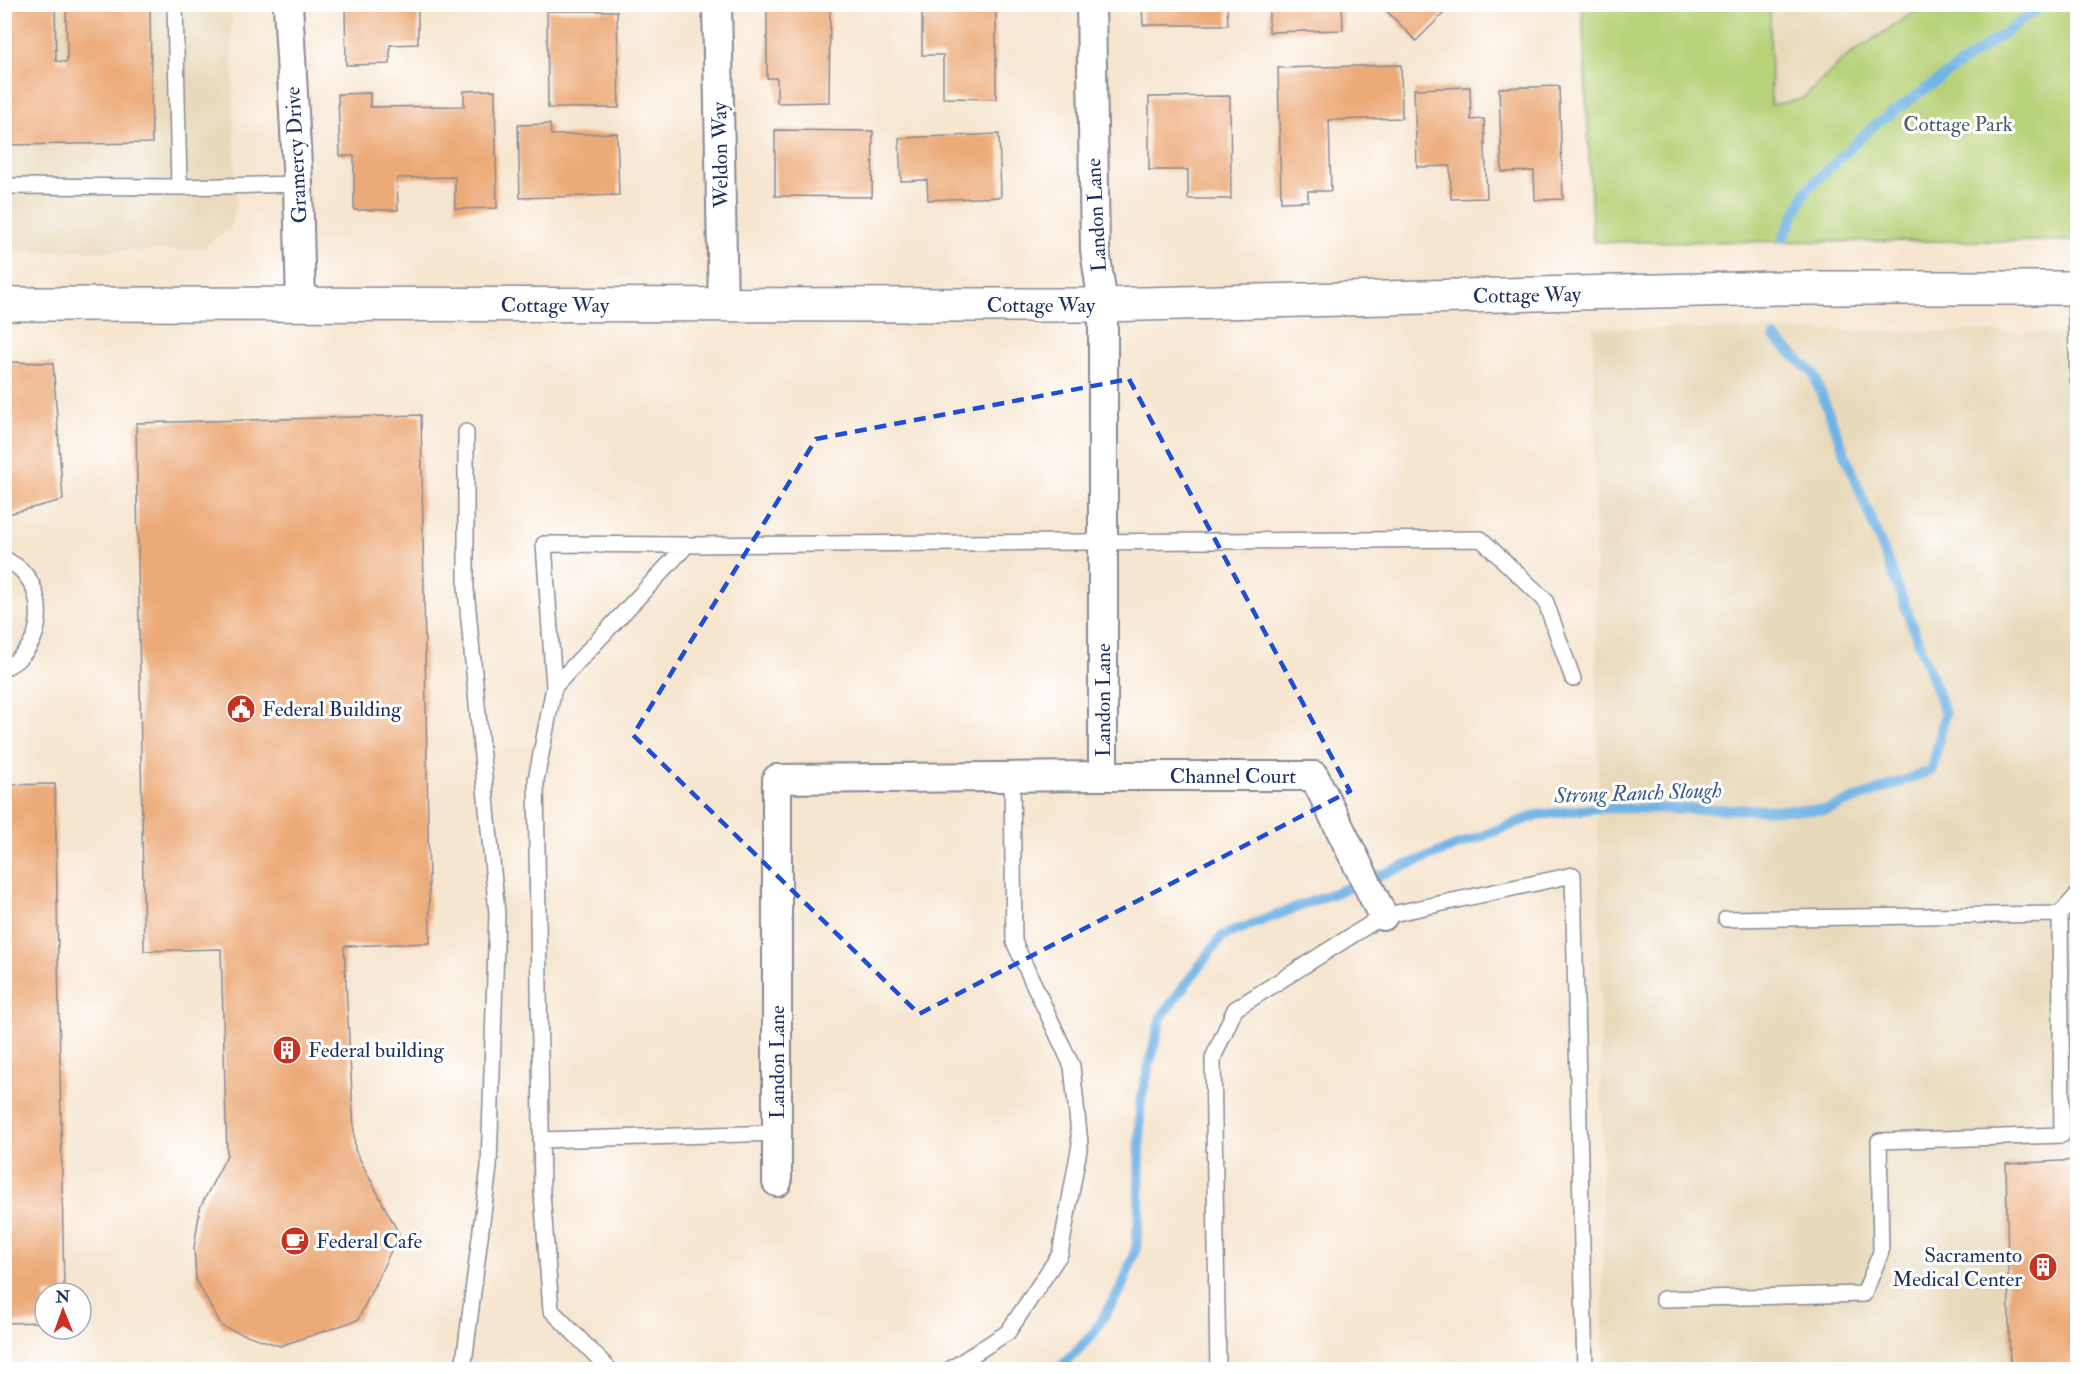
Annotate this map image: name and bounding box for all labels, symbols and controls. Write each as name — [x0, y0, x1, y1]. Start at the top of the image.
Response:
street label: Gramercy Drive — [279, 86, 314, 224]
street label: Weldon Way — [706, 101, 735, 209]
park label: Cottage Park — [1903, 111, 2013, 138]
street label: Landon Lane — [1080, 157, 1113, 272]
street label: Cottage Way — [1473, 281, 1582, 310]
street label: Cottage Way — [501, 292, 610, 319]
street label: Cottage Way — [987, 292, 1096, 319]
street label: Landon Lane — [1090, 643, 1117, 757]
public building icon: Federal Building — [225, 693, 257, 725]
place label: Federal Building — [262, 696, 402, 723]
street label: Channel Court — [1170, 763, 1296, 790]
water label: Strong Ranch Slough — [1553, 776, 1723, 810]
street label: Landon Lane — [764, 1005, 791, 1119]
building icon: Federal building — [271, 1034, 303, 1066]
place label: Federal building — [308, 1037, 445, 1064]
cafe icon: Federal Cafe — [279, 1225, 311, 1257]
place label: Federal Cafe — [316, 1228, 422, 1255]
place label: Sacramento Medical Center — [1892, 1242, 2022, 1293]
building icon: Sacramento Medical Center — [2027, 1251, 2059, 1283]
north arrow — [33, 1281, 93, 1341]
text: N — [54, 1287, 71, 1307]

